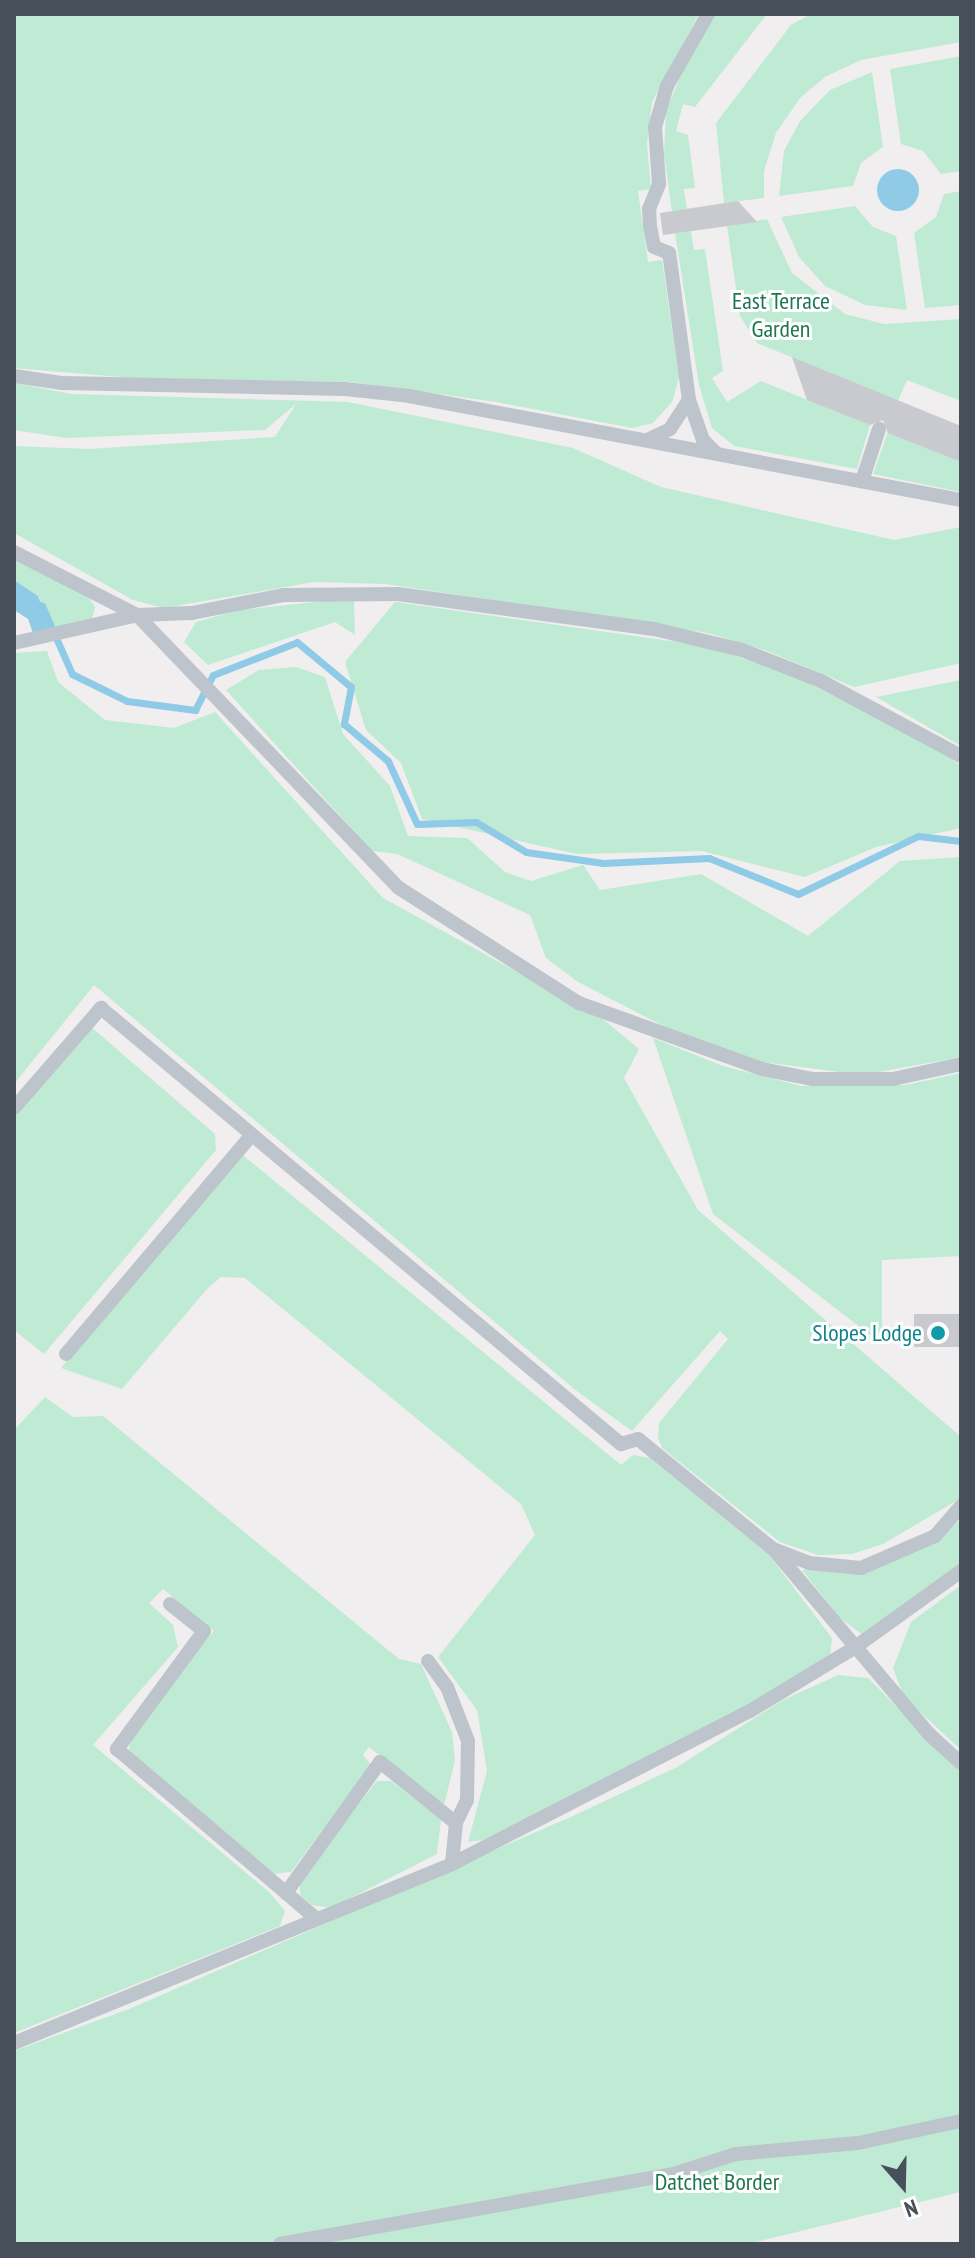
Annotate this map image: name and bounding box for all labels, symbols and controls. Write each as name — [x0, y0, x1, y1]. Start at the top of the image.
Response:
park label: East Terrace Garden — [732, 287, 830, 343]
place label: Slopes Lodge — [812, 1319, 922, 1347]
marker: Slopes Lodge — [929, 1324, 947, 1342]
north arrow — [863, 2146, 943, 2226]
park label: Datchet Border — [655, 2168, 779, 2196]
text: N — [901, 2193, 922, 2224]

